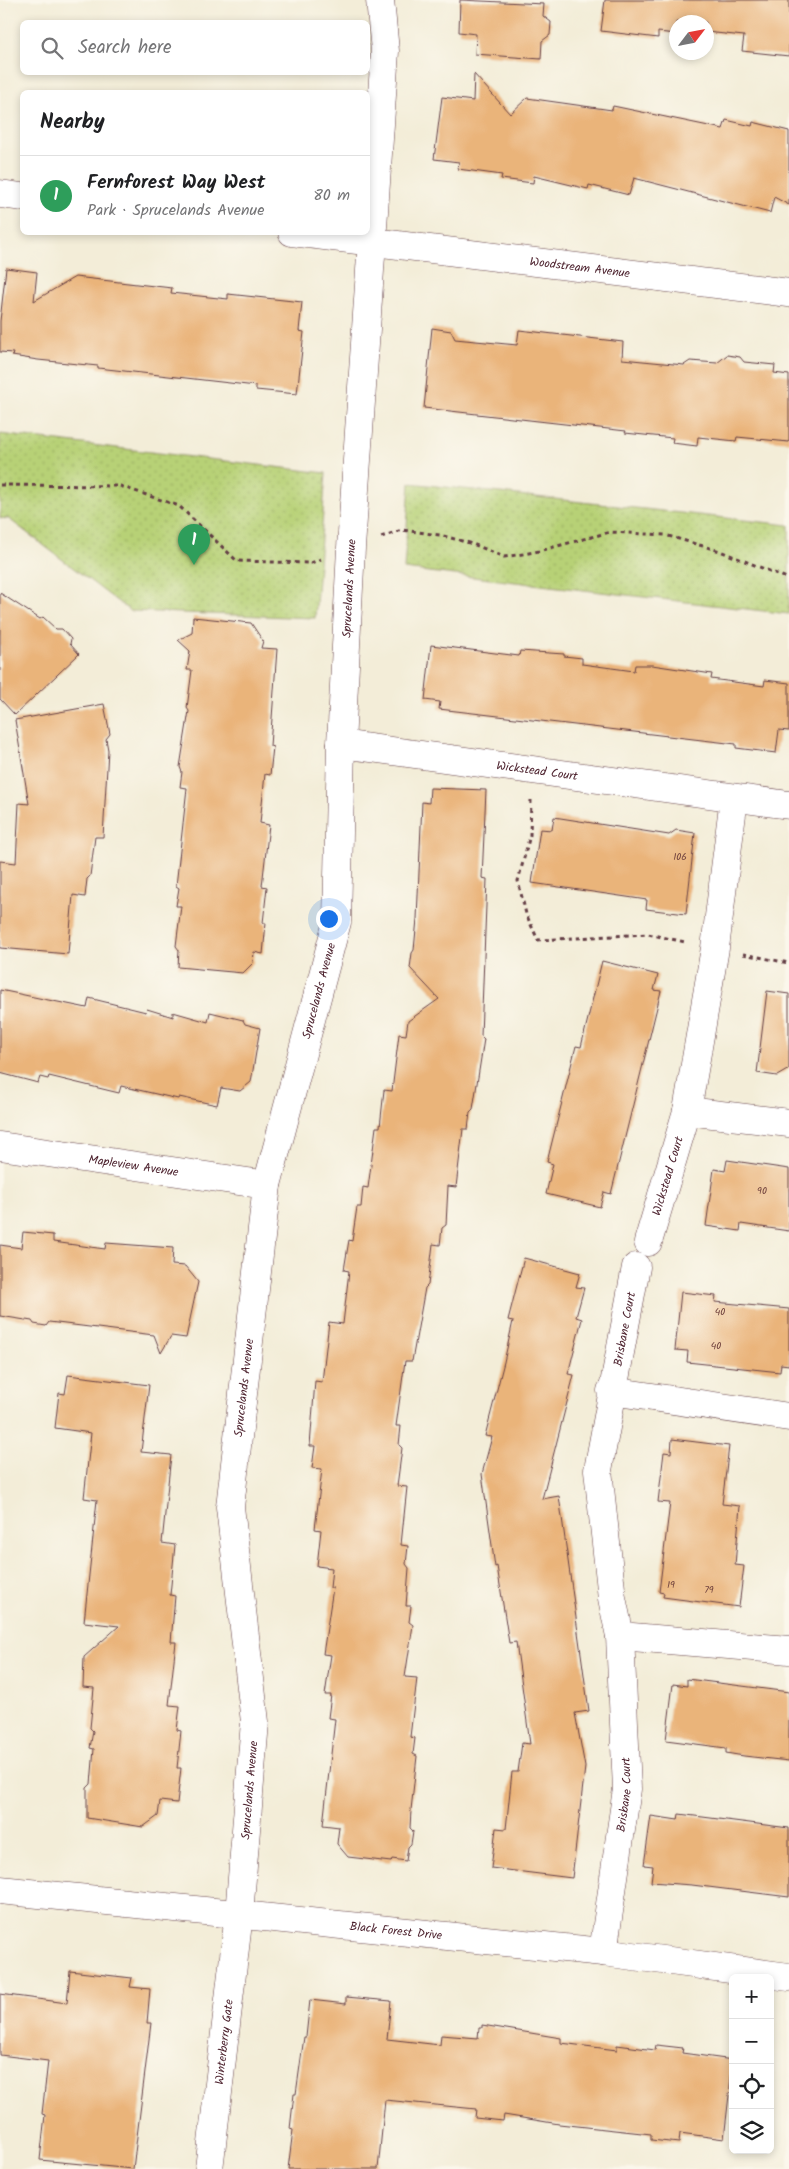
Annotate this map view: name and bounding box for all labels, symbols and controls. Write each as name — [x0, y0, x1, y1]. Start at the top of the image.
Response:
north arrow — [669, 15, 714, 60]
search box — [20, 20, 370, 75]
text: Search here — [78, 33, 172, 63]
icon: search — [38, 34, 66, 62]
text: Nearby — [40, 106, 105, 139]
text: Fernforest Way West — [87, 168, 265, 198]
text: 1 — [54, 183, 58, 208]
text: 80 m — [313, 183, 350, 208]
text: Park · Sprucelands Avenue — [87, 198, 264, 223]
street label: Woodstream Avenue — [529, 252, 632, 283]
pin: 1 — [178, 524, 210, 565]
street label: Sprucelands Avenue — [337, 538, 361, 638]
street label: Wickstead Court — [495, 756, 579, 786]
house number: 106 — [673, 849, 687, 865]
your location — [316, 906, 342, 932]
street label: Sprucelands Avenue — [297, 940, 341, 1041]
street label: Wickstead Court — [647, 1134, 689, 1218]
street label: Mapleview Avenue — [87, 1150, 180, 1182]
house number: 90 — [757, 1183, 767, 1199]
street label: Brisbane Court — [608, 1290, 641, 1368]
house number: 40 — [715, 1304, 725, 1320]
street label: Sprucelands Avenue — [229, 1337, 259, 1438]
house number: 40 — [711, 1338, 721, 1354]
house number: 19 — [667, 1577, 675, 1593]
house number: 79 — [704, 1582, 714, 1598]
street label: Sprucelands Avenue — [236, 1740, 263, 1840]
street label: Brisbane Court — [611, 1756, 636, 1833]
street label: Black Forest Drive — [349, 1917, 444, 1945]
map controls — [729, 1974, 774, 2154]
button: + — [729, 1974, 774, 2019]
street label: Winterberry Gate — [210, 1998, 238, 2086]
button: − — [729, 2019, 774, 2064]
button: locate — [729, 2064, 774, 2109]
button: layers — [729, 2109, 774, 2154]

